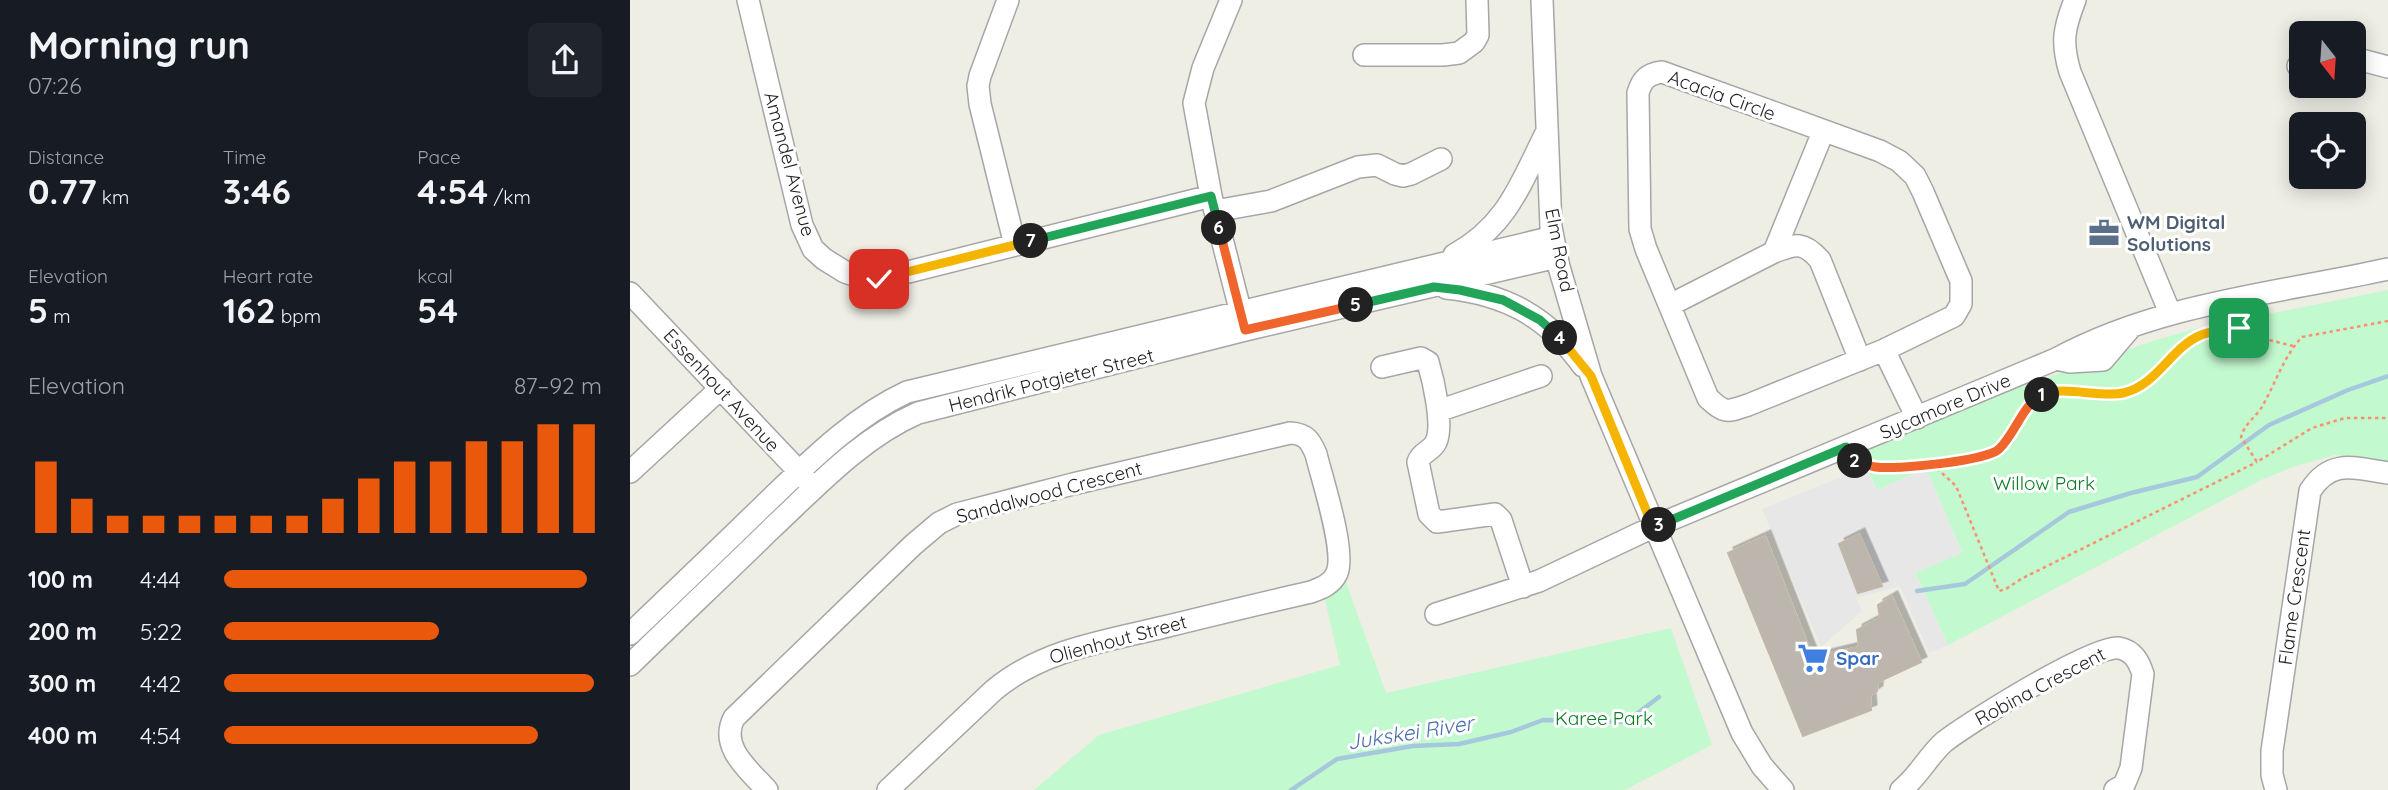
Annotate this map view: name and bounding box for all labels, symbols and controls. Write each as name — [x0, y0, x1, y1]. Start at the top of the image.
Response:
text: Morning run — [28, 21, 250, 69]
north arrow — [2289, 21, 2366, 98]
map controls — [2289, 21, 2366, 189]
button: share — [528, 23, 602, 97]
street label: Acacia Circle — [1665, 65, 1779, 125]
text: 07:26 — [28, 71, 82, 100]
street label: Amandel Avenue — [759, 89, 821, 239]
button: locate — [2289, 112, 2366, 189]
text: Distance — [28, 145, 104, 169]
text: Time — [223, 145, 266, 169]
text: Pace — [417, 145, 461, 169]
text: 0.77 — [28, 169, 97, 213]
text: 3:46 — [223, 169, 291, 213]
text: 4:54 — [417, 169, 488, 213]
text: km — [97, 185, 129, 209]
text: /km — [488, 185, 531, 209]
street label: Elm Road — [1540, 206, 1580, 294]
pin: 6 — [1202, 210, 1236, 246]
place label: WM Digital Solutions — [2127, 210, 2225, 256]
text: 6 — [1213, 215, 1224, 239]
office icon: WM Digital Solutions — [2087, 216, 2121, 250]
pin: 7 — [1014, 224, 1048, 258]
text: 7 — [1025, 228, 1036, 252]
pin — [849, 249, 909, 309]
icon: check — [860, 260, 898, 298]
text: Elevation — [28, 264, 108, 288]
text: Heart rate — [223, 264, 313, 288]
text: kcal — [417, 264, 453, 288]
text: 5 — [28, 288, 48, 332]
text: 162 — [223, 288, 276, 332]
text: 54 — [417, 288, 458, 332]
pin: 5 — [1338, 288, 1374, 322]
text: 5 — [1350, 292, 1361, 316]
pin — [2209, 298, 2269, 358]
text: m — [48, 304, 71, 328]
text: bpm — [276, 304, 321, 328]
icon: arrive — [2220, 309, 2258, 347]
pin: 4 — [1542, 320, 1578, 356]
street label: Essenhout Avenue — [659, 323, 785, 457]
text: 4 — [1554, 325, 1565, 349]
street label: Hendrik Potgieter Street — [946, 343, 1156, 417]
street label: Sycamore Drive — [1876, 368, 2014, 444]
text: Elevation — [28, 371, 125, 400]
text: 87–92 m — [514, 371, 602, 400]
pin: 1 — [2024, 378, 2060, 412]
text: 1 — [2038, 382, 2045, 406]
pin: 2 — [1838, 444, 1872, 478]
text: 2 — [1849, 448, 1860, 472]
street label: Sandalwood Crescent — [954, 456, 1144, 528]
park label: Willow Park — [1993, 471, 2095, 495]
pin: 3 — [1642, 508, 1676, 542]
text: 3 — [1653, 512, 1664, 536]
street label: Flame Crescent — [2273, 528, 2315, 666]
text: 100 m — [28, 565, 93, 594]
text: 4:44 — [140, 565, 181, 594]
street label: Olienhout Street — [1047, 609, 1189, 669]
text: 200 m — [28, 617, 97, 646]
text: 5:22 — [140, 617, 182, 646]
supermarket icon: Spar — [1796, 641, 1830, 675]
street label: Robina Crescent — [1971, 642, 2109, 730]
place label: Spar — [1836, 646, 1879, 670]
text: 300 m — [28, 669, 96, 698]
text: 4:42 — [140, 669, 181, 698]
park label: Karee Park — [1555, 706, 1653, 730]
water label: Jukskei River — [1345, 709, 1478, 755]
text: 400 m — [28, 721, 97, 750]
text: 4:54 — [140, 721, 181, 750]

